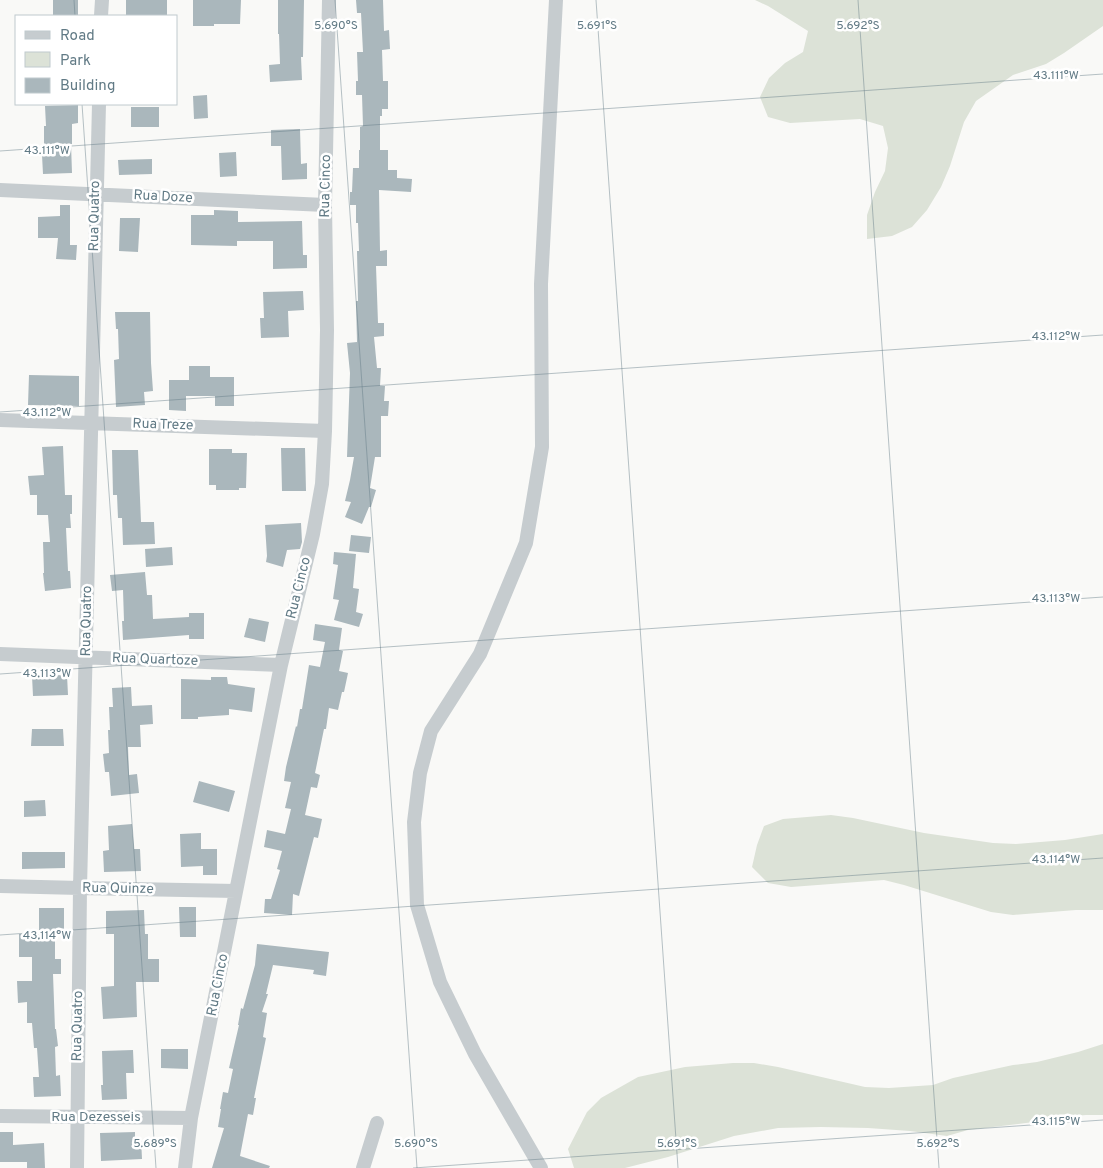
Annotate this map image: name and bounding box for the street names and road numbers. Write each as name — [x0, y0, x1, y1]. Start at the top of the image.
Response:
street label: Rua Cinco — [317, 154, 335, 218]
street label: Rua Quatro — [86, 180, 104, 252]
street label: Rua Doze — [133, 187, 193, 207]
street label: Rua Treze — [132, 415, 194, 435]
street label: Rua Cinco — [283, 555, 315, 621]
street label: Rua Quatro — [78, 585, 96, 657]
street label: Rua Quartoze — [112, 650, 198, 670]
street label: Rua Quinze — [82, 880, 154, 898]
street label: Rua Cinco — [204, 952, 232, 1018]
street label: Rua Quatro — [69, 990, 87, 1062]
street label: Rua Dezesseis — [51, 1109, 141, 1126]

